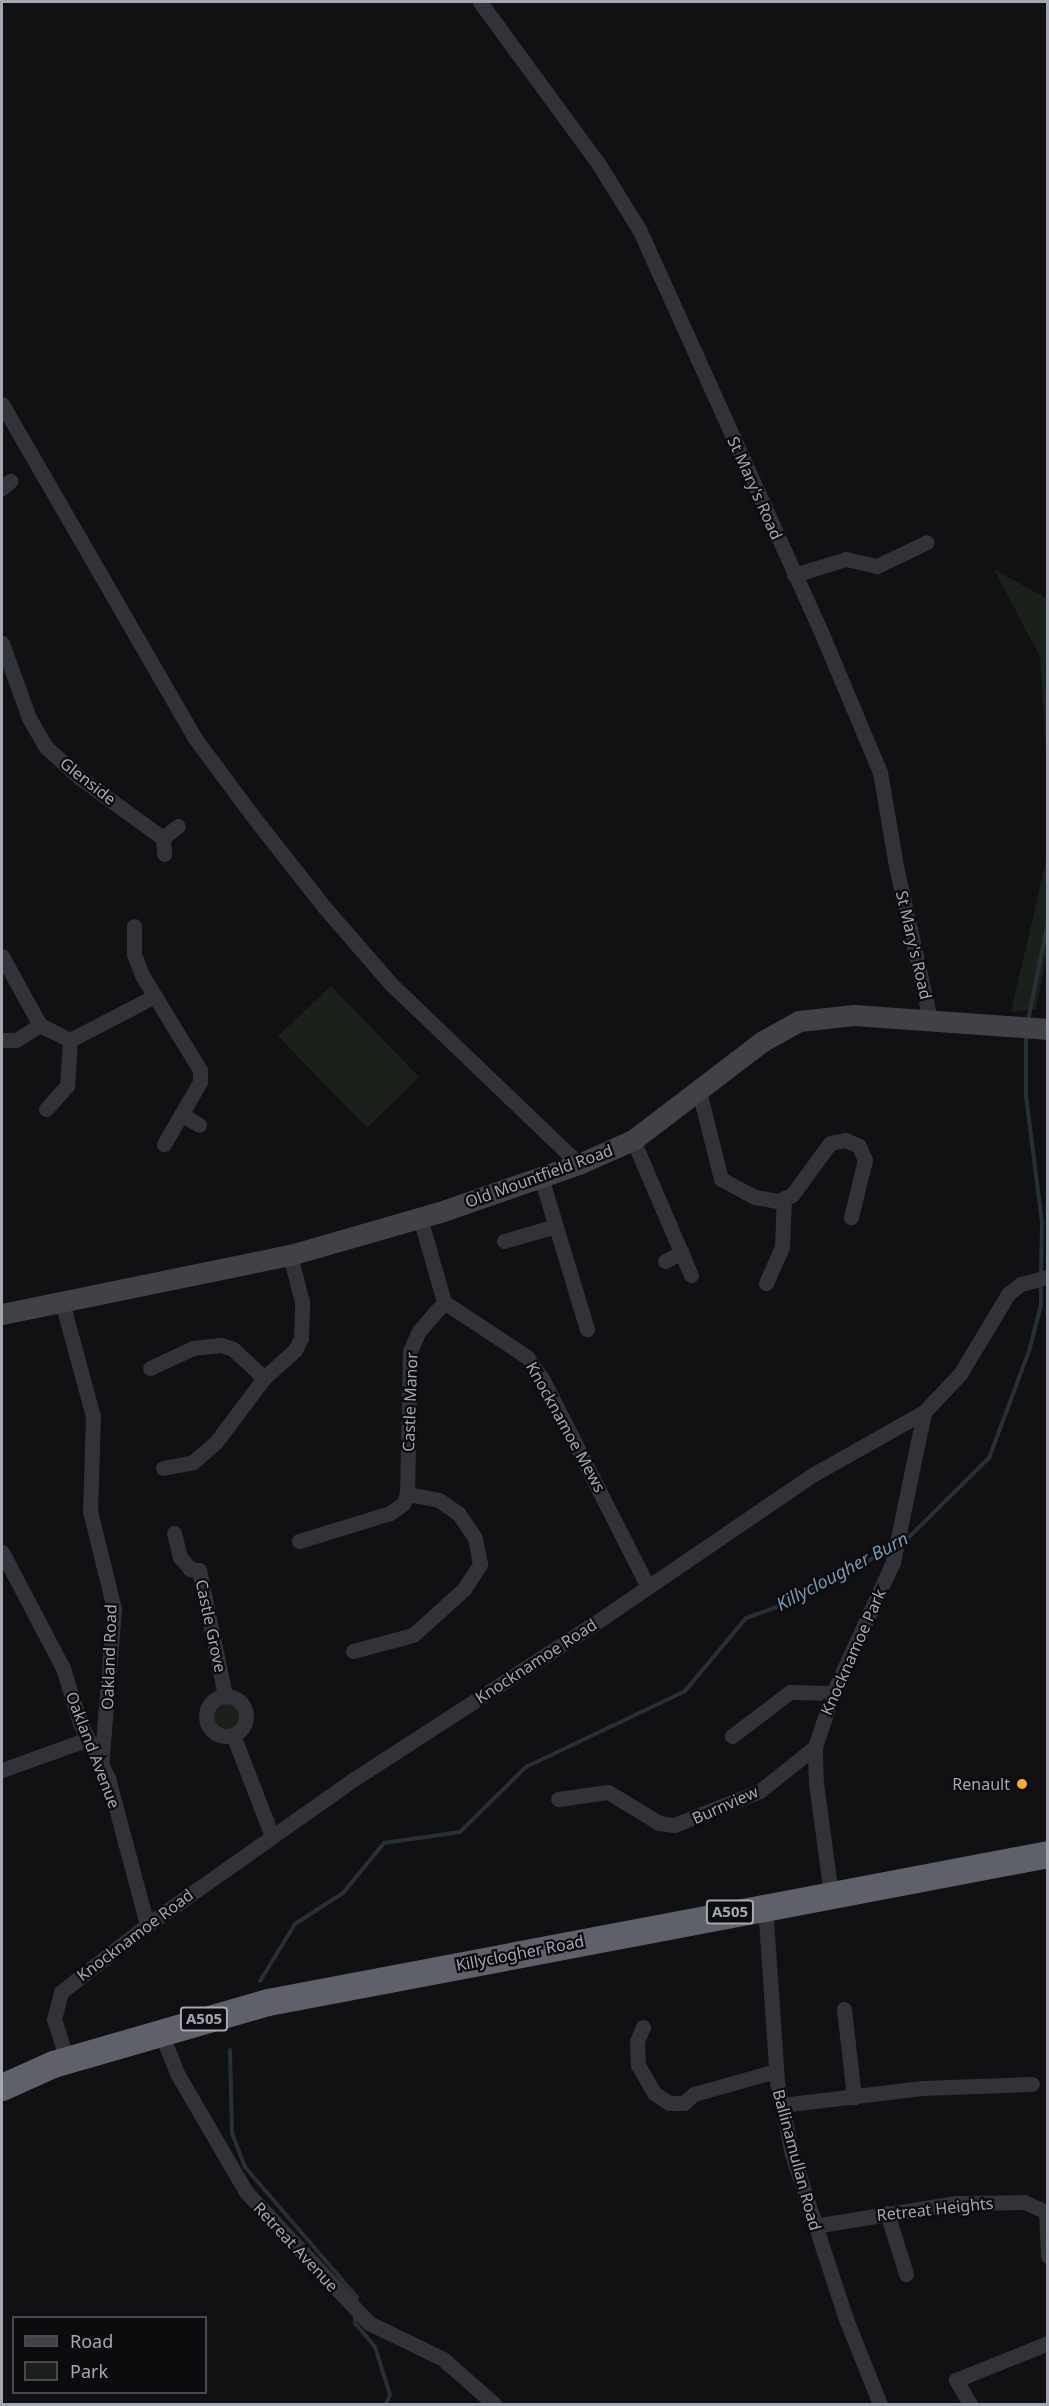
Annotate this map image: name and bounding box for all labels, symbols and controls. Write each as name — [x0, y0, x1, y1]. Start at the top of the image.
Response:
street label: St Mary's Road — [724, 433, 786, 543]
street label: Glenside — [56, 753, 120, 809]
street label: St Mary's Road — [892, 889, 936, 1001]
street label: Old Mountfield Road — [463, 1140, 615, 1212]
street label: Castle Manor — [399, 1352, 421, 1452]
street label: Knocknamoe Mews — [522, 1359, 610, 1495]
water label: Killyclougher Burn — [772, 1527, 912, 1615]
street label: Castle Grove — [192, 1578, 230, 1674]
street label: Knocknamoe Park — [817, 1586, 889, 1718]
street label: Oakland Road — [98, 1604, 120, 1710]
street label: Knocknamoe Road — [472, 1615, 600, 1707]
street label: Oakland Avenue — [62, 1689, 124, 1811]
place label: Renault — [952, 1774, 1010, 1794]
marker: Renault — [1015, 1777, 1029, 1791]
street label: Burnview — [689, 1782, 761, 1828]
street label: Knocknamoe Road — [73, 1885, 197, 1985]
road number: A505 — [704, 1900, 756, 1924]
street label: Killyclogher Road — [454, 1931, 586, 1975]
road number: A505 — [178, 2007, 230, 2031]
street label: Ballinamullan Road — [769, 2087, 825, 2233]
street label: Retreat Heights — [876, 2193, 994, 2225]
street label: Retreat Avenue — [250, 2198, 342, 2296]
legend — [12, 2316, 207, 2394]
text: Road — [70, 2329, 113, 2353]
text: Park — [70, 2359, 108, 2383]

